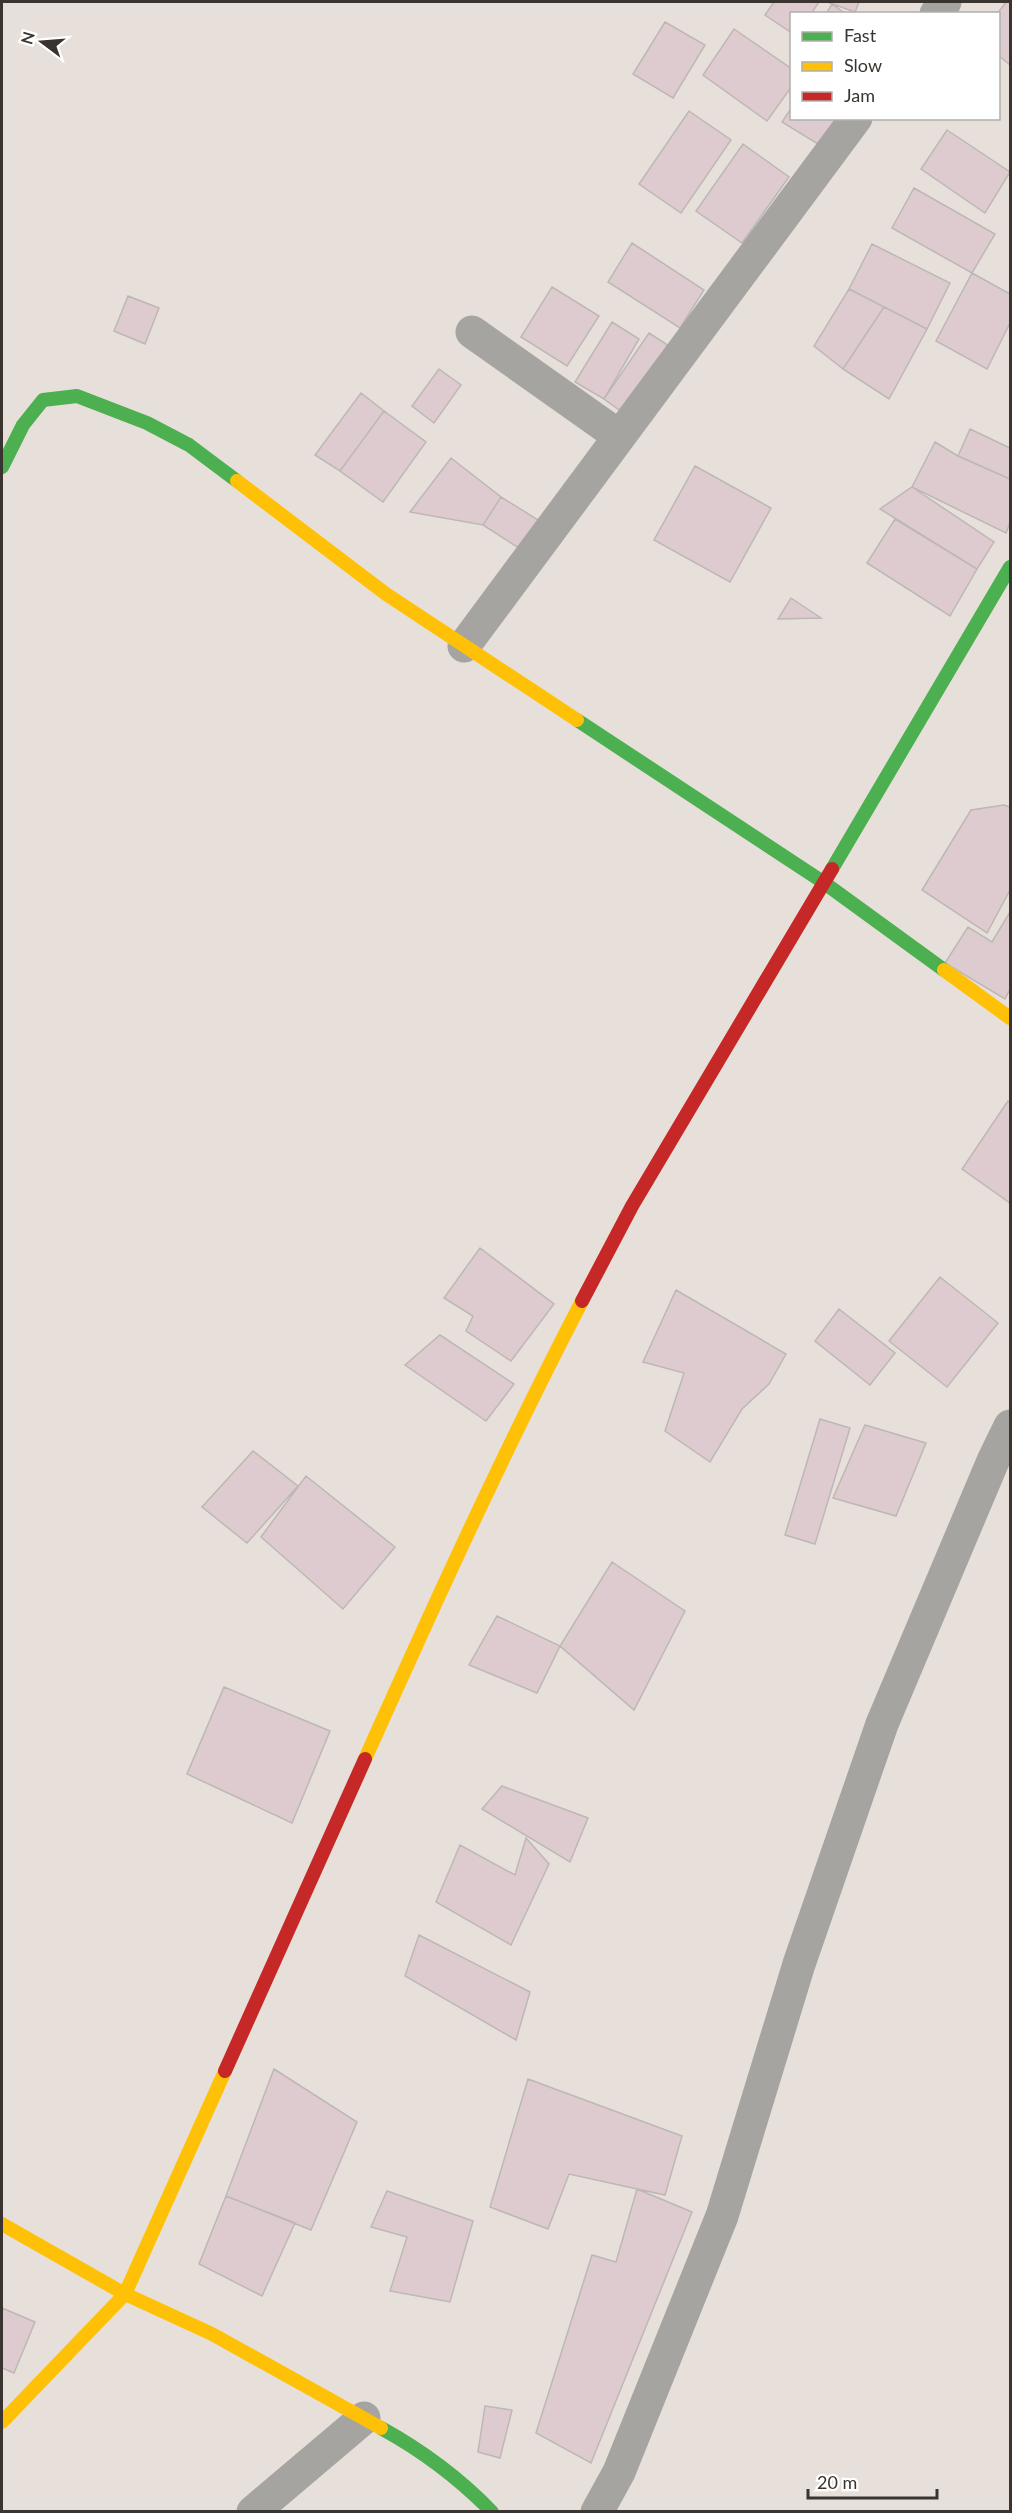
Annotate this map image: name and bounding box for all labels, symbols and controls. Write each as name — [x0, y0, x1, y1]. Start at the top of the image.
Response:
north arrow — [12, 12, 72, 72]
legend — [790, 12, 1000, 120]
text: Fast — [844, 24, 877, 46]
text: N — [16, 29, 38, 46]
text: Slow — [844, 54, 882, 76]
text: Jam — [844, 84, 875, 106]
scale bar — [808, 2462, 937, 2500]
text: 20 m — [817, 2471, 857, 2493]

